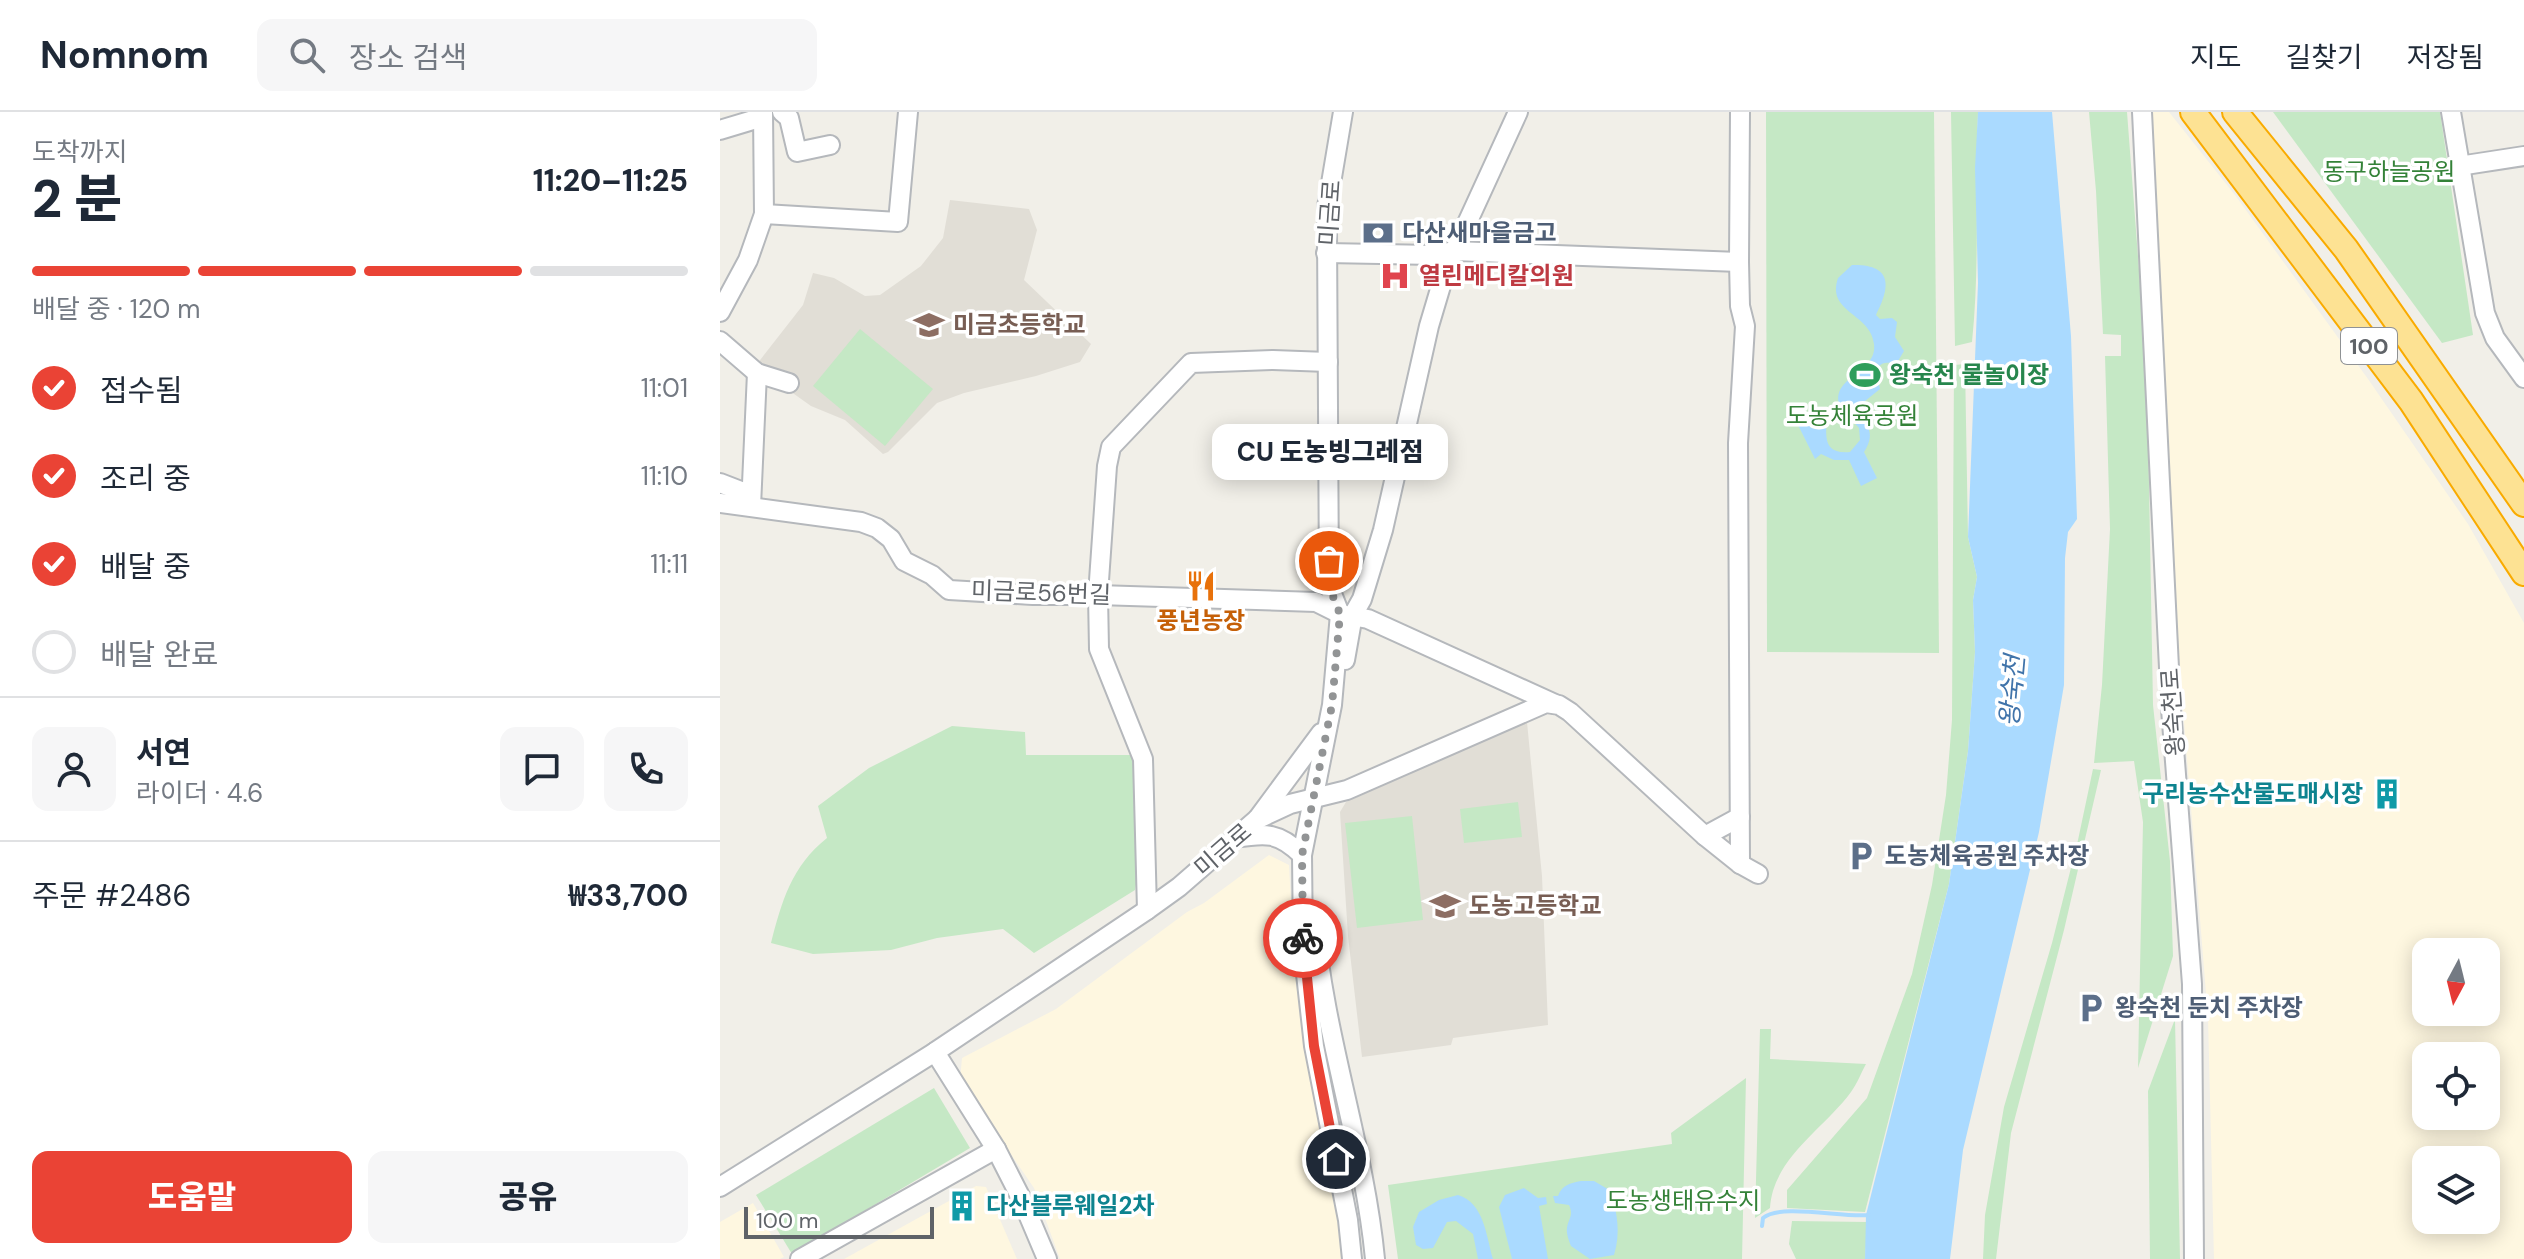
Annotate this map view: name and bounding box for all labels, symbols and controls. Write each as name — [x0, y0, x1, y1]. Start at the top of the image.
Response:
search box — [257, 19, 817, 91]
text: Nomnom — [40, 30, 209, 80]
icon: search — [285, 33, 329, 77]
text: 장소 검색 — [349, 38, 467, 77]
text: 지도 — [2190, 39, 2241, 76]
text: 길찾기 — [2285, 39, 2363, 76]
text: 저장됨 — [2407, 39, 2484, 76]
text: 도착까지 — [32, 135, 128, 169]
park label: 동구하늘공원 — [2323, 156, 2455, 187]
text: 11:20–11:25 — [533, 161, 688, 200]
text: 2 분 — [32, 165, 122, 233]
street label: 미금로 — [1312, 179, 1347, 247]
bank icon: 다산새마을금고 — [1361, 216, 1395, 250]
place label: 다산새마을금고 — [1402, 217, 1557, 248]
hospital icon: 열린메디칼의원 — [1378, 259, 1412, 293]
place label: 열린메디칼의원 — [1419, 260, 1574, 291]
text: 배달 중 · 120 m — [32, 292, 200, 326]
school or university icon: 미금초등학교 — [912, 308, 946, 342]
place label: 미금초등학교 — [953, 309, 1085, 340]
road number: 100 — [2341, 328, 2397, 364]
sports icon: 왕숙천 물놀이장 — [1848, 358, 1882, 392]
place label: 왕숙천 물놀이장 — [1889, 359, 2049, 390]
icon: check — [32, 366, 76, 410]
text: 접수됨 — [100, 371, 183, 410]
text: 11:01 — [641, 371, 688, 405]
park label: 도농체육공원 — [1786, 400, 1918, 431]
callout: CU 도농빙그레점 — [1211, 425, 1447, 481]
text: CU 도농빙그레점 — [1237, 435, 1423, 469]
icon: check — [32, 454, 76, 498]
text: 조리 중 — [100, 459, 191, 498]
text: 11:10 — [641, 459, 688, 493]
pin — [1295, 527, 1363, 595]
icon: bag — [1307, 539, 1351, 583]
icon: check — [32, 542, 76, 586]
text: 배달 중 — [100, 547, 191, 586]
text: 11:11 — [650, 547, 688, 581]
restaurant icon: 풍년농장 — [1184, 569, 1218, 603]
street label: 미금로56번길 — [970, 575, 1112, 610]
place label: 풍년농장 — [1157, 605, 1245, 636]
text: 배달 완료 — [100, 635, 218, 674]
water label: 왕숙천 — [1992, 651, 2032, 728]
street label: 왕숙천로 — [2154, 667, 2191, 757]
button: person — [32, 727, 116, 811]
button: chat — [500, 727, 584, 811]
button: phone — [604, 727, 688, 811]
text: 서연 — [136, 733, 191, 772]
text: 라이더 · 4.6 — [136, 776, 263, 810]
building icon: 구리농수산물도매시장 — [2370, 777, 2404, 811]
place label: 구리농수산물도매시장 — [2142, 778, 2363, 809]
street label: 미금로 — [1188, 816, 1258, 883]
parking icon: 도농체육공원 주차장 — [1844, 839, 1878, 873]
place label: 도농체육공원 주차장 — [1885, 840, 2089, 871]
text: 주문 #2486 — [32, 876, 191, 915]
text: ₩33,700 — [569, 876, 688, 915]
school or university icon: 도농고등학교 — [1428, 889, 1462, 923]
place label: 도농고등학교 — [1469, 890, 1601, 921]
courier — [1263, 898, 1343, 978]
icon: bike — [1281, 916, 1325, 960]
north arrow — [2412, 938, 2500, 1026]
map controls — [2412, 938, 2500, 1234]
parking icon: 왕숙천 둔치 주차장 — [2074, 991, 2108, 1025]
place label: 왕숙천 둔치 주차장 — [2115, 992, 2303, 1023]
button: locate — [2412, 1042, 2500, 1130]
pin — [1302, 1125, 1370, 1193]
icon: home — [1314, 1137, 1358, 1181]
button: layers — [2412, 1146, 2500, 1234]
button: 도움말 — [32, 1151, 352, 1243]
button: 공유 — [368, 1151, 688, 1243]
park label: 도농생태유수지 — [1606, 1185, 1760, 1216]
building icon: 다산블루웨일2차 — [945, 1189, 979, 1223]
place label: 다산블루웨일2차 — [986, 1190, 1154, 1221]
scale bar — [744, 1203, 934, 1239]
text: 100 m — [756, 1206, 818, 1235]

